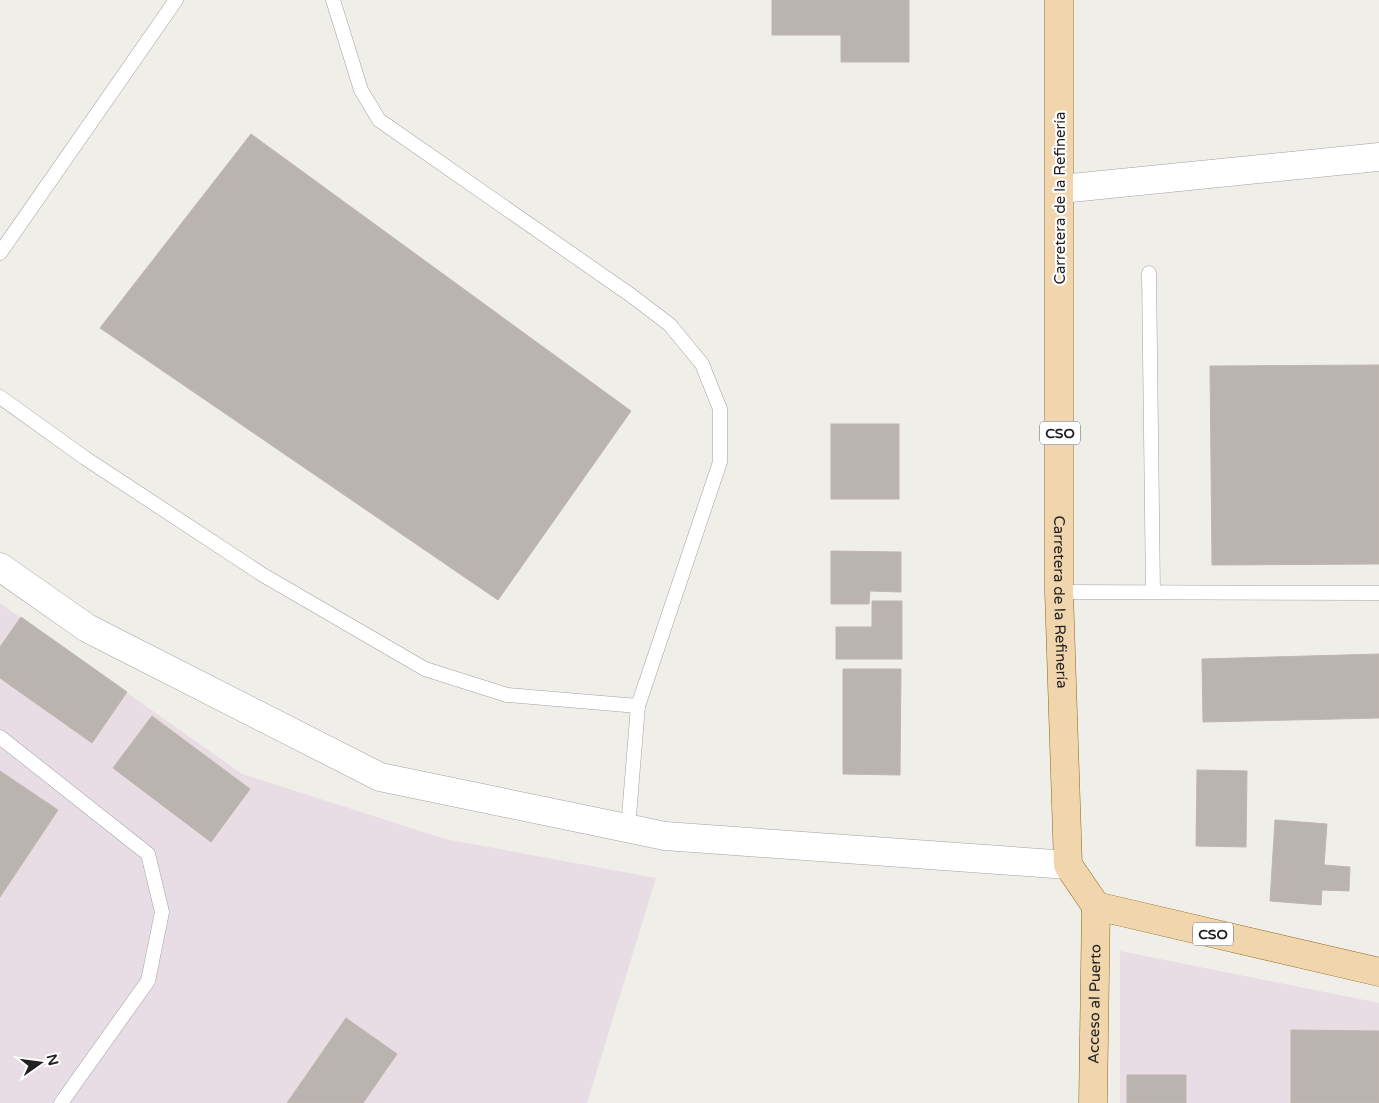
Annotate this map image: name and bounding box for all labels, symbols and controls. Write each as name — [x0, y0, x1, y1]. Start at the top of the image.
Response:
street label: Carretera de la Refinería — [1051, 112, 1069, 284]
road number: CSO — [1040, 422, 1080, 444]
street label: Carretera de la Refinería — [1050, 515, 1071, 689]
road number: CSO — [1193, 922, 1233, 946]
street label: Acceso al Puerto — [1085, 944, 1104, 1064]
north arrow — [15, 1038, 65, 1088]
text: N — [43, 1052, 62, 1067]

